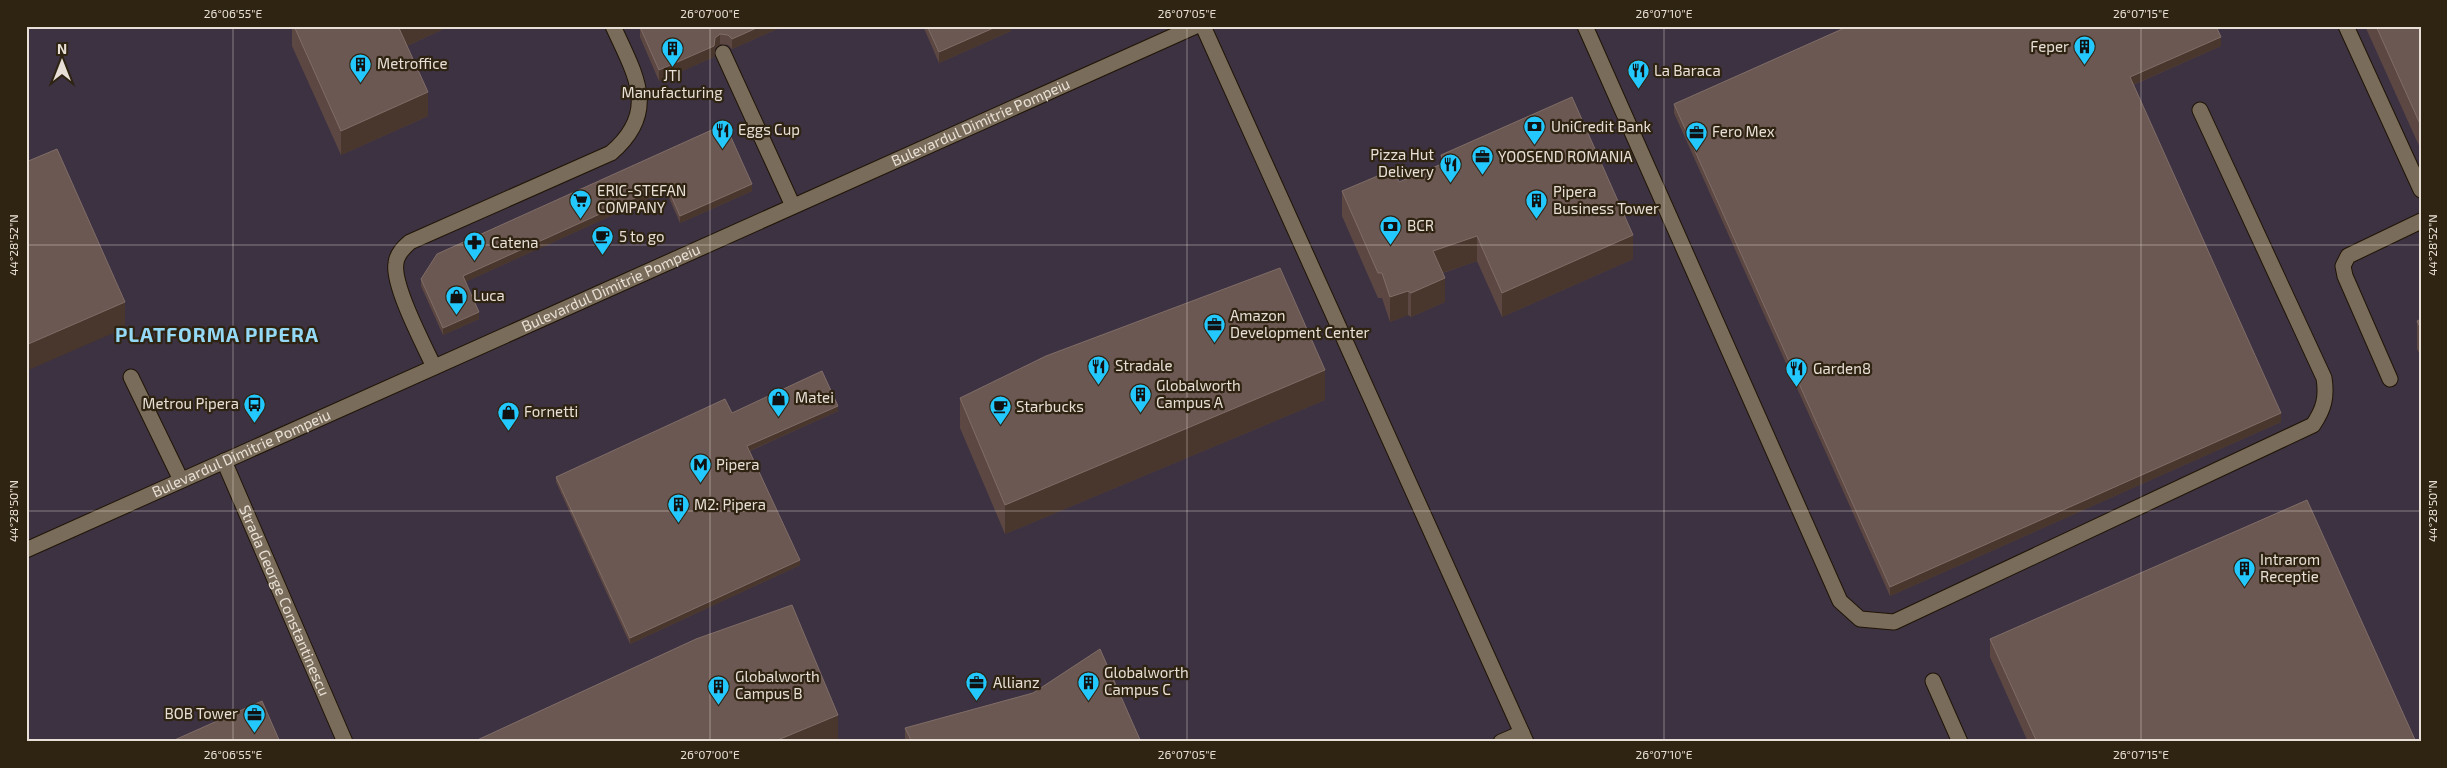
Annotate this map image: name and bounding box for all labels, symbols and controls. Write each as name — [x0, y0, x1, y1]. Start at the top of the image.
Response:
text: 26°06'55"E — [204, 6, 262, 20]
text: 26°07'00"E — [680, 6, 740, 20]
text: 26°07'05"E — [1158, 6, 1217, 20]
text: 26°07'10"E — [1636, 6, 1693, 20]
text: 26°07'15"E — [2113, 6, 2169, 20]
building icon: Feper — [2073, 35, 2097, 66]
building icon: JTI Manufacturing — [660, 36, 684, 67]
place label: Feper — [2030, 37, 2069, 55]
north arrow — [38, 38, 88, 88]
text: N — [57, 40, 67, 57]
building icon: Metroffice — [349, 52, 373, 83]
place label: Metroffice — [377, 54, 447, 72]
restaurant icon: La Baraca — [1626, 59, 1650, 90]
place label: La Baraca — [1654, 61, 1721, 79]
place label: JTI Manufacturing — [621, 66, 723, 101]
street label: Bulevardul Dimitrie Pompeiu — [888, 74, 1072, 169]
bank icon: UniCredit Bank — [1523, 115, 1547, 146]
place label: UniCredit Bank — [1551, 117, 1651, 135]
restaurant icon: Eggs Cup — [710, 118, 734, 149]
place label: Eggs Cup — [738, 120, 800, 138]
office icon: Fero Mex — [1684, 120, 1708, 151]
place label: Fero Mex — [1712, 122, 1775, 140]
place label: Pizza Hut Delivery — [1370, 145, 1434, 180]
office icon: YOOSEND ROMANIA — [1470, 145, 1494, 176]
place label: YOOSEND ROMANIA — [1498, 147, 1633, 165]
restaurant icon: Pizza Hut Delivery — [1438, 152, 1462, 183]
place label: ERIC-STEFAN COMPANY — [597, 181, 686, 216]
place label: Pipera Business Tower — [1553, 182, 1659, 217]
supermarket icon: ERIC-STEFAN COMPANY — [569, 188, 593, 219]
building icon: Pipera Business Tower — [1525, 189, 1549, 220]
text: 44°28'52"N — [6, 214, 20, 276]
bank icon: BCR — [1379, 214, 1403, 245]
text: 44°28'52"N — [2425, 214, 2439, 276]
place label: BCR — [1407, 216, 1434, 234]
cafe icon: 5 to go — [591, 225, 615, 256]
place label: 5 to go — [619, 227, 665, 245]
pharmacy icon: Catena — [463, 231, 487, 262]
place label: Catena — [491, 233, 539, 251]
street label: Bulevardul Dimitrie Pompeiu — [518, 239, 703, 335]
shop icon: Luca — [445, 284, 469, 315]
place label: Luca — [473, 286, 505, 304]
place label: Amazon Development Center — [1230, 306, 1370, 341]
office icon: Amazon Development Center — [1202, 313, 1226, 344]
district label: PLATFORMA PIPERA — [115, 322, 319, 346]
restaurant icon: Stradale — [1087, 354, 1111, 385]
place label: Stradale — [1115, 356, 1173, 374]
restaurant icon: Garden8 — [1785, 357, 1809, 388]
place label: Garden8 — [1813, 359, 1871, 377]
place label: Globalworth Campus A — [1156, 376, 1241, 411]
building icon: Globalworth Campus A — [1128, 383, 1152, 414]
shop icon: Matei — [767, 386, 791, 417]
place label: Matei — [795, 388, 834, 406]
bus stop icon: Metrou Pipera — [243, 392, 267, 423]
place label: Metrou Pipera — [142, 394, 239, 412]
cafe icon: Starbucks — [988, 395, 1012, 426]
place label: Starbucks — [1016, 397, 1084, 415]
shop icon: Fornetti — [496, 400, 520, 431]
place label: Fornetti — [524, 402, 578, 420]
street label: Bulevardul Dimitrie Pompeiu — [149, 405, 333, 500]
metro station icon: Pipera — [688, 453, 712, 484]
place label: Pipera — [716, 455, 760, 473]
text: 44°28'50"N — [6, 480, 20, 542]
text: 44°28'50"N — [2425, 480, 2439, 542]
building icon: M2: Pipera — [666, 493, 690, 524]
place label: M2: Pipera — [694, 495, 766, 513]
street label: Strada George Constantinescu — [236, 502, 334, 698]
place label: Intrarom Receptie — [2260, 550, 2320, 585]
building icon: Intrarom Receptie — [2232, 557, 2256, 588]
place label: Globalworth Campus C — [1104, 663, 1189, 698]
place label: Globalworth Campus B — [735, 667, 820, 702]
building icon: Globalworth Campus C — [1076, 670, 1100, 701]
office icon: Allianz — [965, 671, 989, 702]
place label: Allianz — [993, 673, 1040, 691]
building icon: Globalworth Campus B — [707, 674, 731, 705]
office icon: BOB Tower — [242, 702, 266, 733]
place label: BOB Tower — [164, 704, 238, 722]
text: 26°06'55"E — [204, 747, 262, 761]
text: 26°07'00"E — [680, 747, 740, 761]
text: 26°07'05"E — [1158, 747, 1217, 761]
text: 26°07'10"E — [1636, 747, 1693, 761]
text: 26°07'15"E — [2113, 747, 2169, 761]

